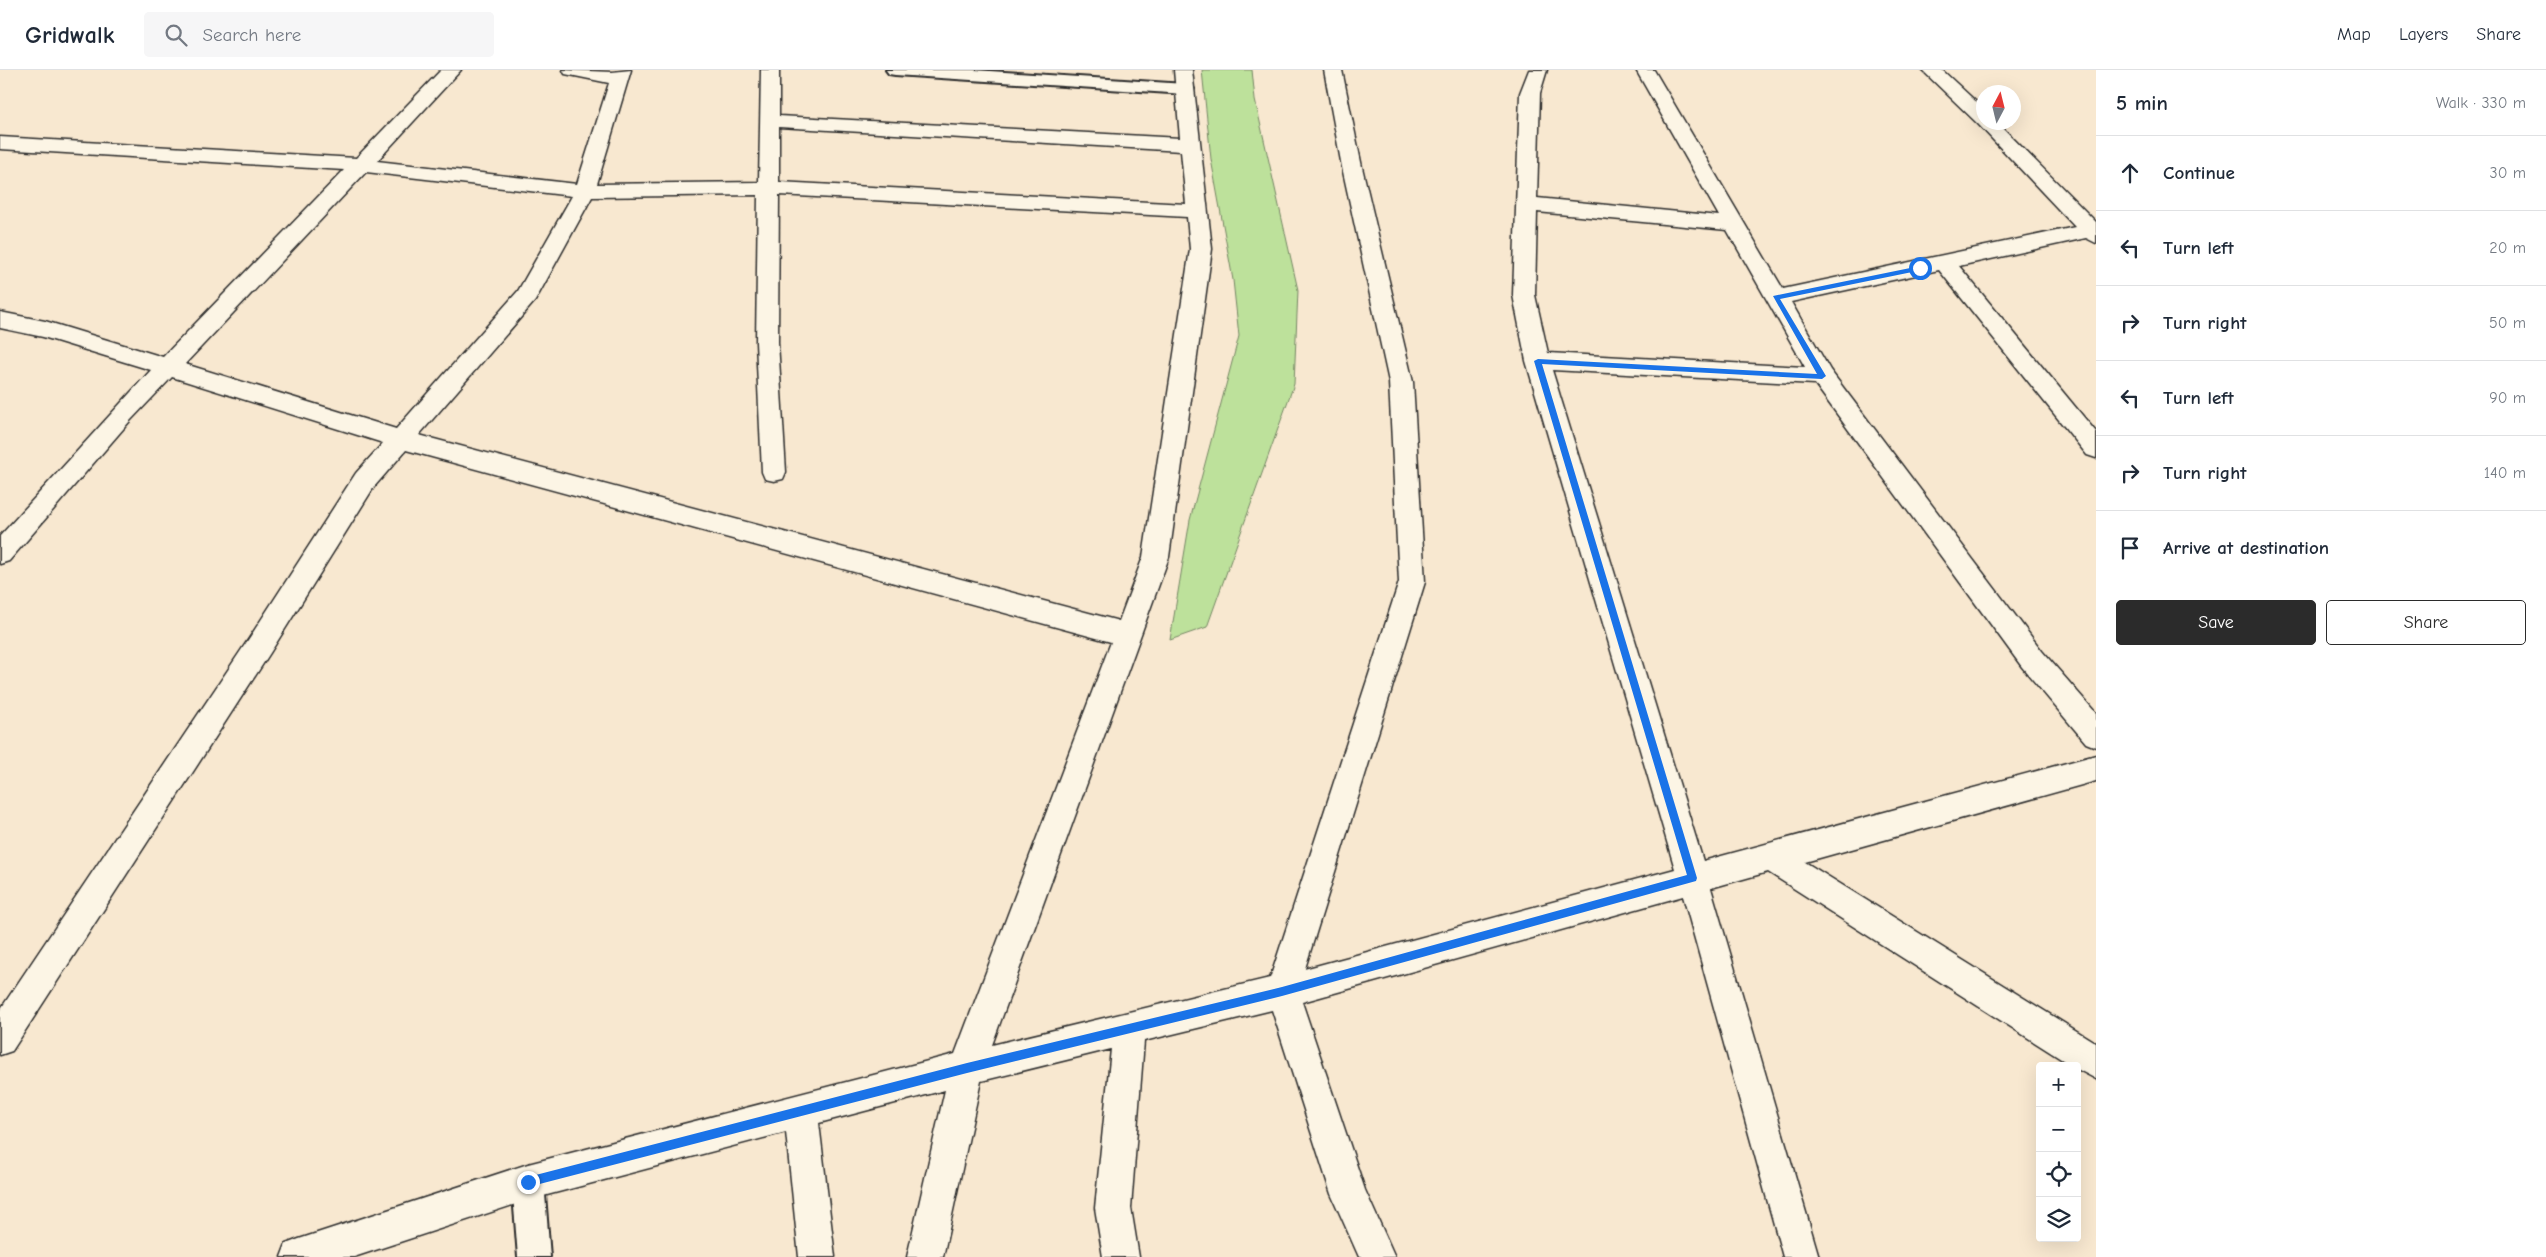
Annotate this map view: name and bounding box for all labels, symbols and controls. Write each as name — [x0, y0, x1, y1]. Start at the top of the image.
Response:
search box — [144, 12, 494, 57]
text: Gridwalk — [25, 21, 114, 49]
icon: search — [162, 21, 190, 49]
text: Search here — [202, 24, 301, 46]
text: Map — [2337, 24, 2371, 45]
text: Layers — [2399, 24, 2448, 45]
text: Share — [2476, 24, 2521, 45]
north arrow — [1976, 85, 2021, 130]
text: 5 min — [2116, 91, 2168, 115]
text: Walk · 330 m — [2436, 94, 2526, 112]
icon: ahead — [2116, 159, 2144, 187]
text: Continue — [2163, 162, 2235, 184]
text: 30 m — [2490, 164, 2526, 182]
icon: left — [2116, 234, 2144, 262]
text: Turn left — [2163, 237, 2234, 259]
text: 20 m — [2489, 239, 2526, 257]
route start — [1909, 257, 1932, 280]
icon: right — [2116, 309, 2144, 337]
text: Turn right — [2163, 312, 2247, 334]
text: 50 m — [2489, 314, 2526, 332]
icon: left — [2116, 384, 2144, 412]
text: Turn left — [2163, 387, 2234, 409]
text: 90 m — [2489, 389, 2526, 407]
icon: right — [2116, 459, 2144, 487]
text: Turn right — [2163, 462, 2247, 484]
text: 140 m — [2484, 464, 2526, 482]
icon: arrive — [2116, 534, 2144, 562]
text: Arrive at destination — [2163, 537, 2329, 559]
button: Save — [2116, 600, 2316, 645]
button: Share — [2326, 600, 2526, 645]
map controls — [2036, 1062, 2081, 1242]
button: + — [2036, 1062, 2081, 1107]
button: − — [2036, 1107, 2081, 1152]
button: locate — [2036, 1152, 2081, 1197]
route end — [517, 1171, 540, 1194]
button: layers — [2036, 1197, 2081, 1242]

